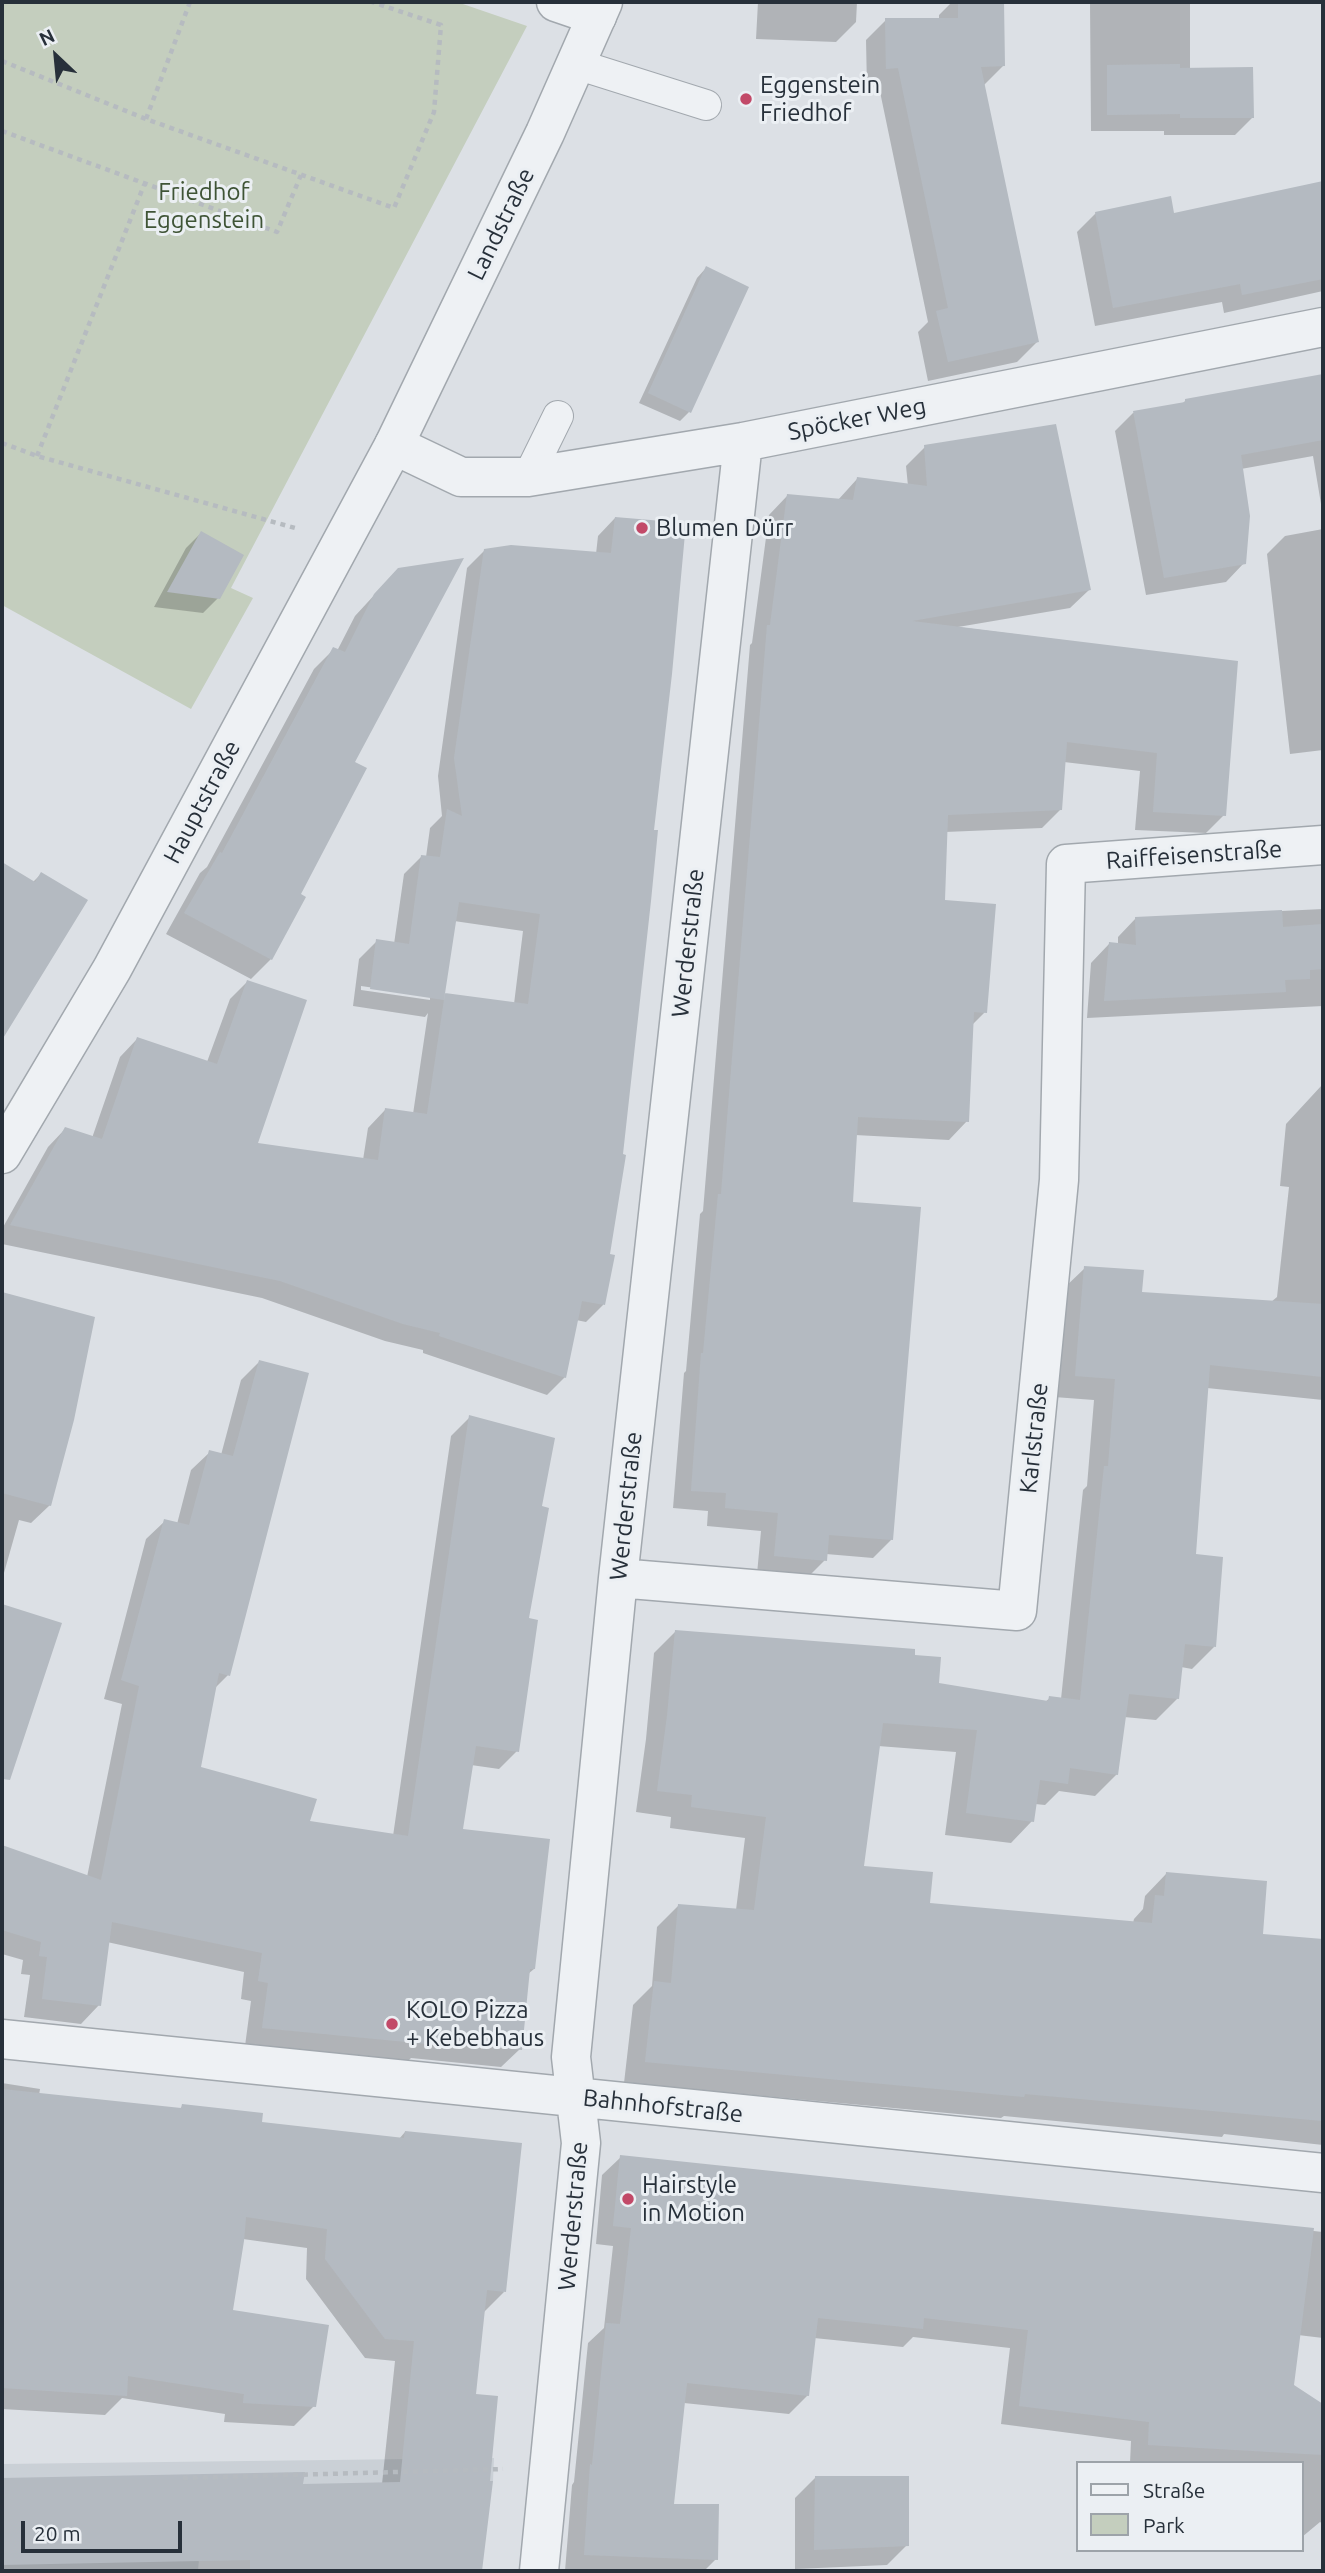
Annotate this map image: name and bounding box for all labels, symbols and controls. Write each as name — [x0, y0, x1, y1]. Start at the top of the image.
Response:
north arrow — [21, 21, 91, 91]
text: N — [36, 24, 58, 50]
place label: Eggenstein Friedhof — [760, 71, 880, 127]
marker: Eggenstein Friedhof — [738, 91, 754, 107]
street label: Landstraße — [461, 163, 541, 285]
park label: Friedhof Eggenstein — [144, 178, 264, 234]
street label: Spöcker Weg — [785, 391, 929, 447]
place label: Blumen Dürr — [656, 514, 793, 542]
marker: Blumen Dürr — [634, 520, 650, 536]
street label: Hauptstraße — [158, 736, 246, 868]
street label: Raiffeisenstraße — [1105, 834, 1283, 876]
street label: Werderstraße — [666, 867, 710, 1019]
street label: Karlstraße — [1014, 1381, 1054, 1495]
street label: Werderstraße — [604, 1430, 648, 1582]
place label: KOLO Pizza + Kebebhaus — [406, 1996, 544, 2052]
marker: KOLO Pizza + Kebebhaus — [384, 2016, 400, 2032]
street label: Bahnhofstraße — [582, 2083, 744, 2129]
street label: Werderstraße — [552, 2140, 594, 2292]
place label: Hairstyle in Motion — [642, 2171, 745, 2227]
marker: Hairstyle in Motion — [620, 2191, 636, 2207]
legend — [1076, 2461, 1304, 2552]
text: Straße — [1143, 2478, 1205, 2502]
scale bar — [24, 2506, 186, 2550]
text: Park — [1143, 2513, 1185, 2537]
text: 20 m — [34, 2521, 81, 2545]

